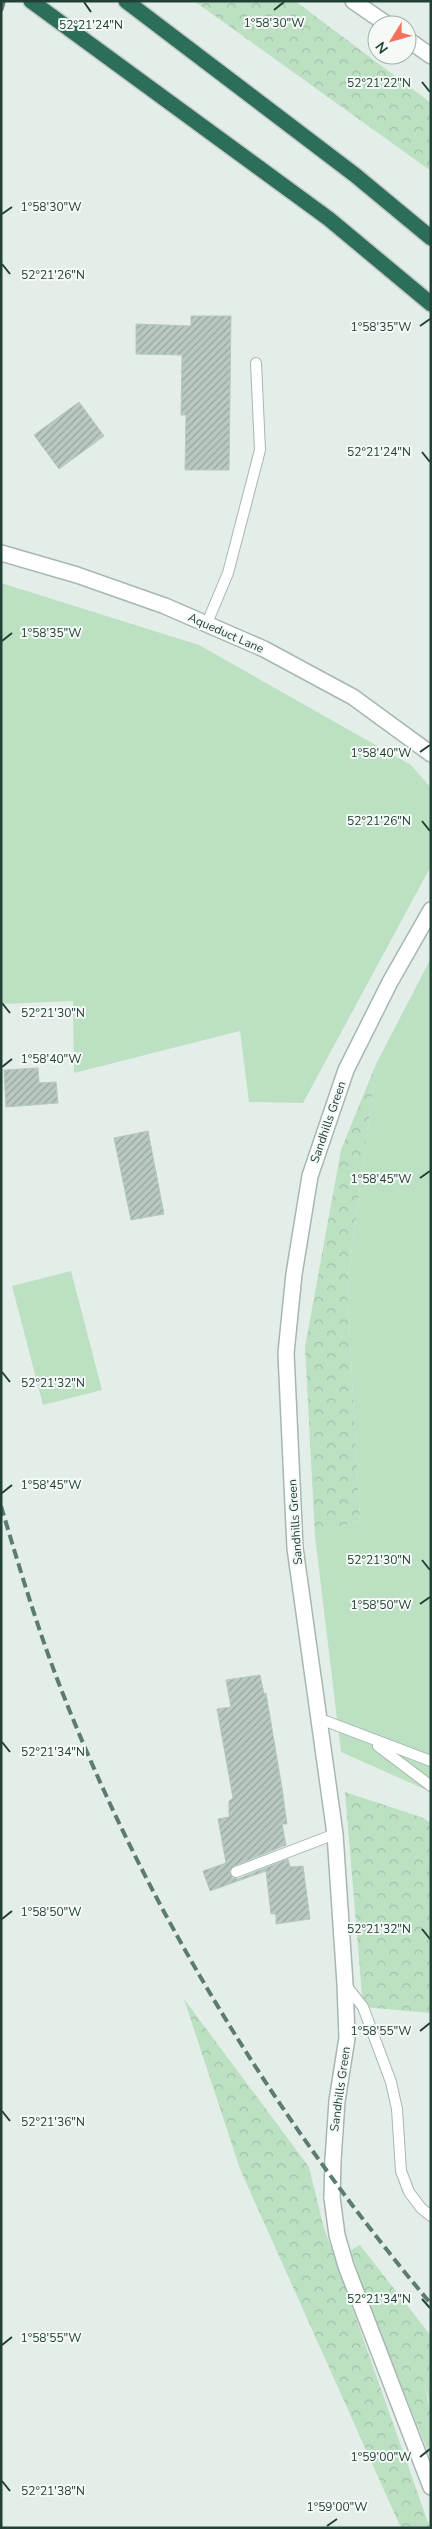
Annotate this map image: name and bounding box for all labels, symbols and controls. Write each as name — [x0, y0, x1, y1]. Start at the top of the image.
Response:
text: 1°58'30"W — [243, 15, 305, 31]
north arrow — [367, 15, 417, 65]
text: 52°21'24"N — [59, 17, 123, 33]
text: N — [371, 38, 393, 57]
text: 52°21'22"N — [347, 75, 411, 91]
text: 1°58'30"W — [20, 199, 82, 215]
text: 52°21'26"N — [21, 267, 85, 283]
text: 1°58'35"W — [350, 319, 412, 335]
text: 52°21'24"N — [347, 444, 411, 460]
street label: Aqueduct Lane — [186, 609, 266, 657]
text: 1°58'35"W — [20, 625, 82, 641]
text: 1°58'40"W — [350, 745, 412, 761]
text: 52°21'26"N — [347, 813, 411, 829]
text: 52°21'30"N — [21, 1005, 85, 1021]
text: 1°58'40"W — [20, 1051, 82, 1067]
street label: Sandhills Green — [307, 1079, 349, 1165]
text: 1°58'45"W — [350, 1171, 412, 1187]
text: 52°21'32"N — [21, 1375, 85, 1391]
text: 1°58'45"W — [20, 1477, 82, 1493]
street label: Sandhills Green — [284, 1479, 306, 1565]
text: 52°21'30"N — [347, 1552, 411, 1568]
text: 1°58'50"W — [350, 1597, 412, 1613]
text: 52°21'34"N — [21, 1744, 85, 1760]
text: 1°58'50"W — [20, 1904, 82, 1920]
text: 52°21'32"N — [347, 1921, 411, 1937]
text: 1°58'55"W — [350, 2023, 412, 2039]
street label: Sandhills Green — [326, 2046, 354, 2132]
text: 52°21'36"N — [21, 2114, 85, 2130]
text: 52°21'34"N — [347, 2291, 411, 2307]
text: 1°58'55"W — [20, 2330, 82, 2346]
text: 1°59'00"W — [350, 2449, 412, 2465]
text: 52°21'38"N — [21, 2483, 85, 2499]
text: 1°59'00"W — [306, 2499, 368, 2515]

